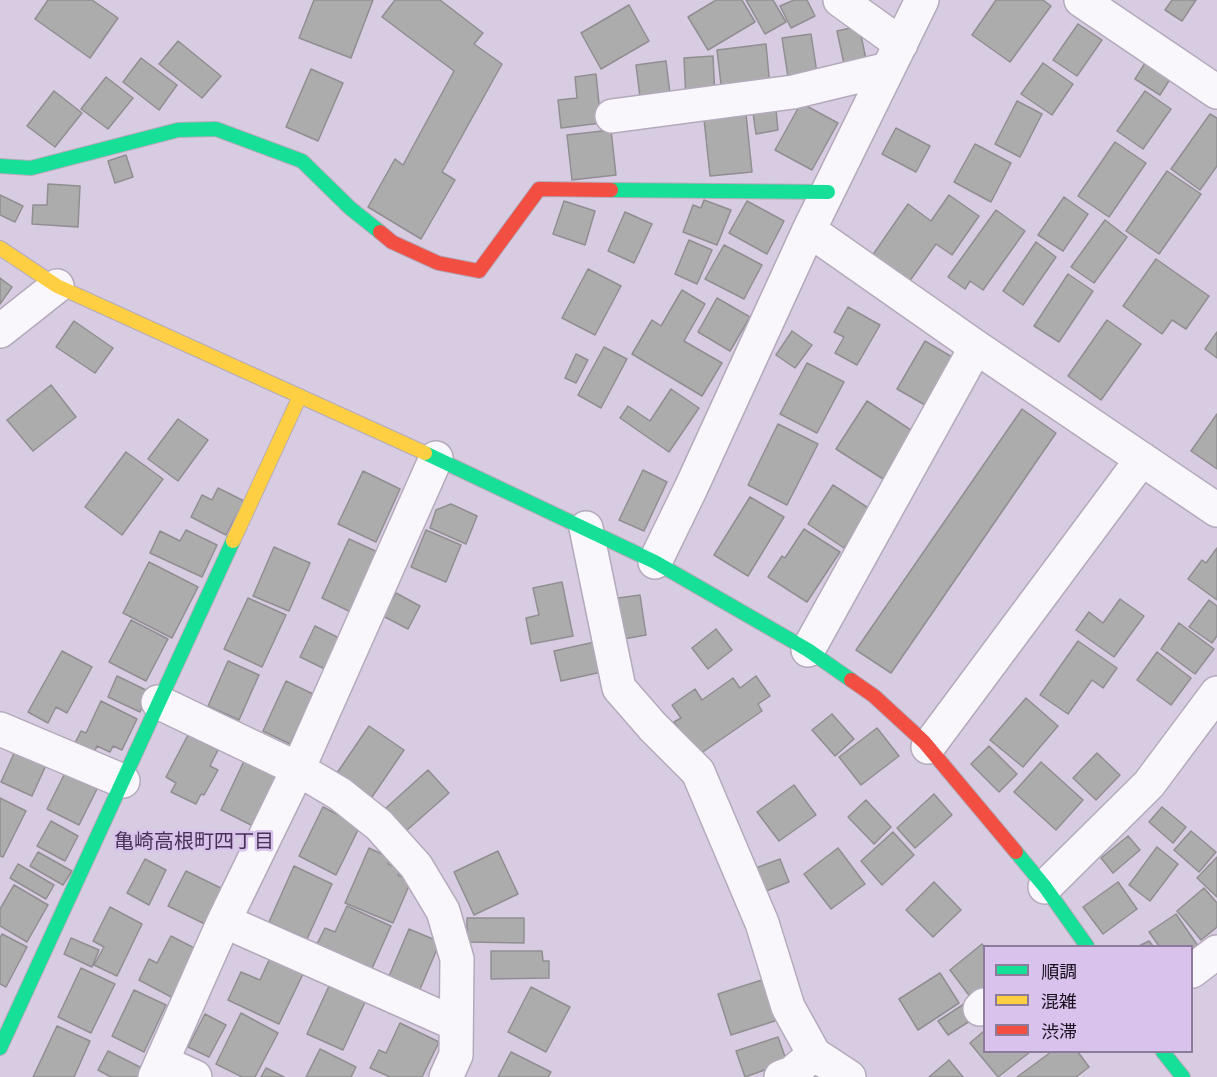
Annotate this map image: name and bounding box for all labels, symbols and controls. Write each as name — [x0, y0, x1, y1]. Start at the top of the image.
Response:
district label: 亀崎高根町四丁目 — [114, 831, 274, 855]
legend — [983, 945, 1193, 1053]
text: 順調 — [1041, 961, 1077, 982]
text: 混雑 — [1041, 991, 1077, 1012]
text: 渋滞 — [1041, 1021, 1077, 1042]

